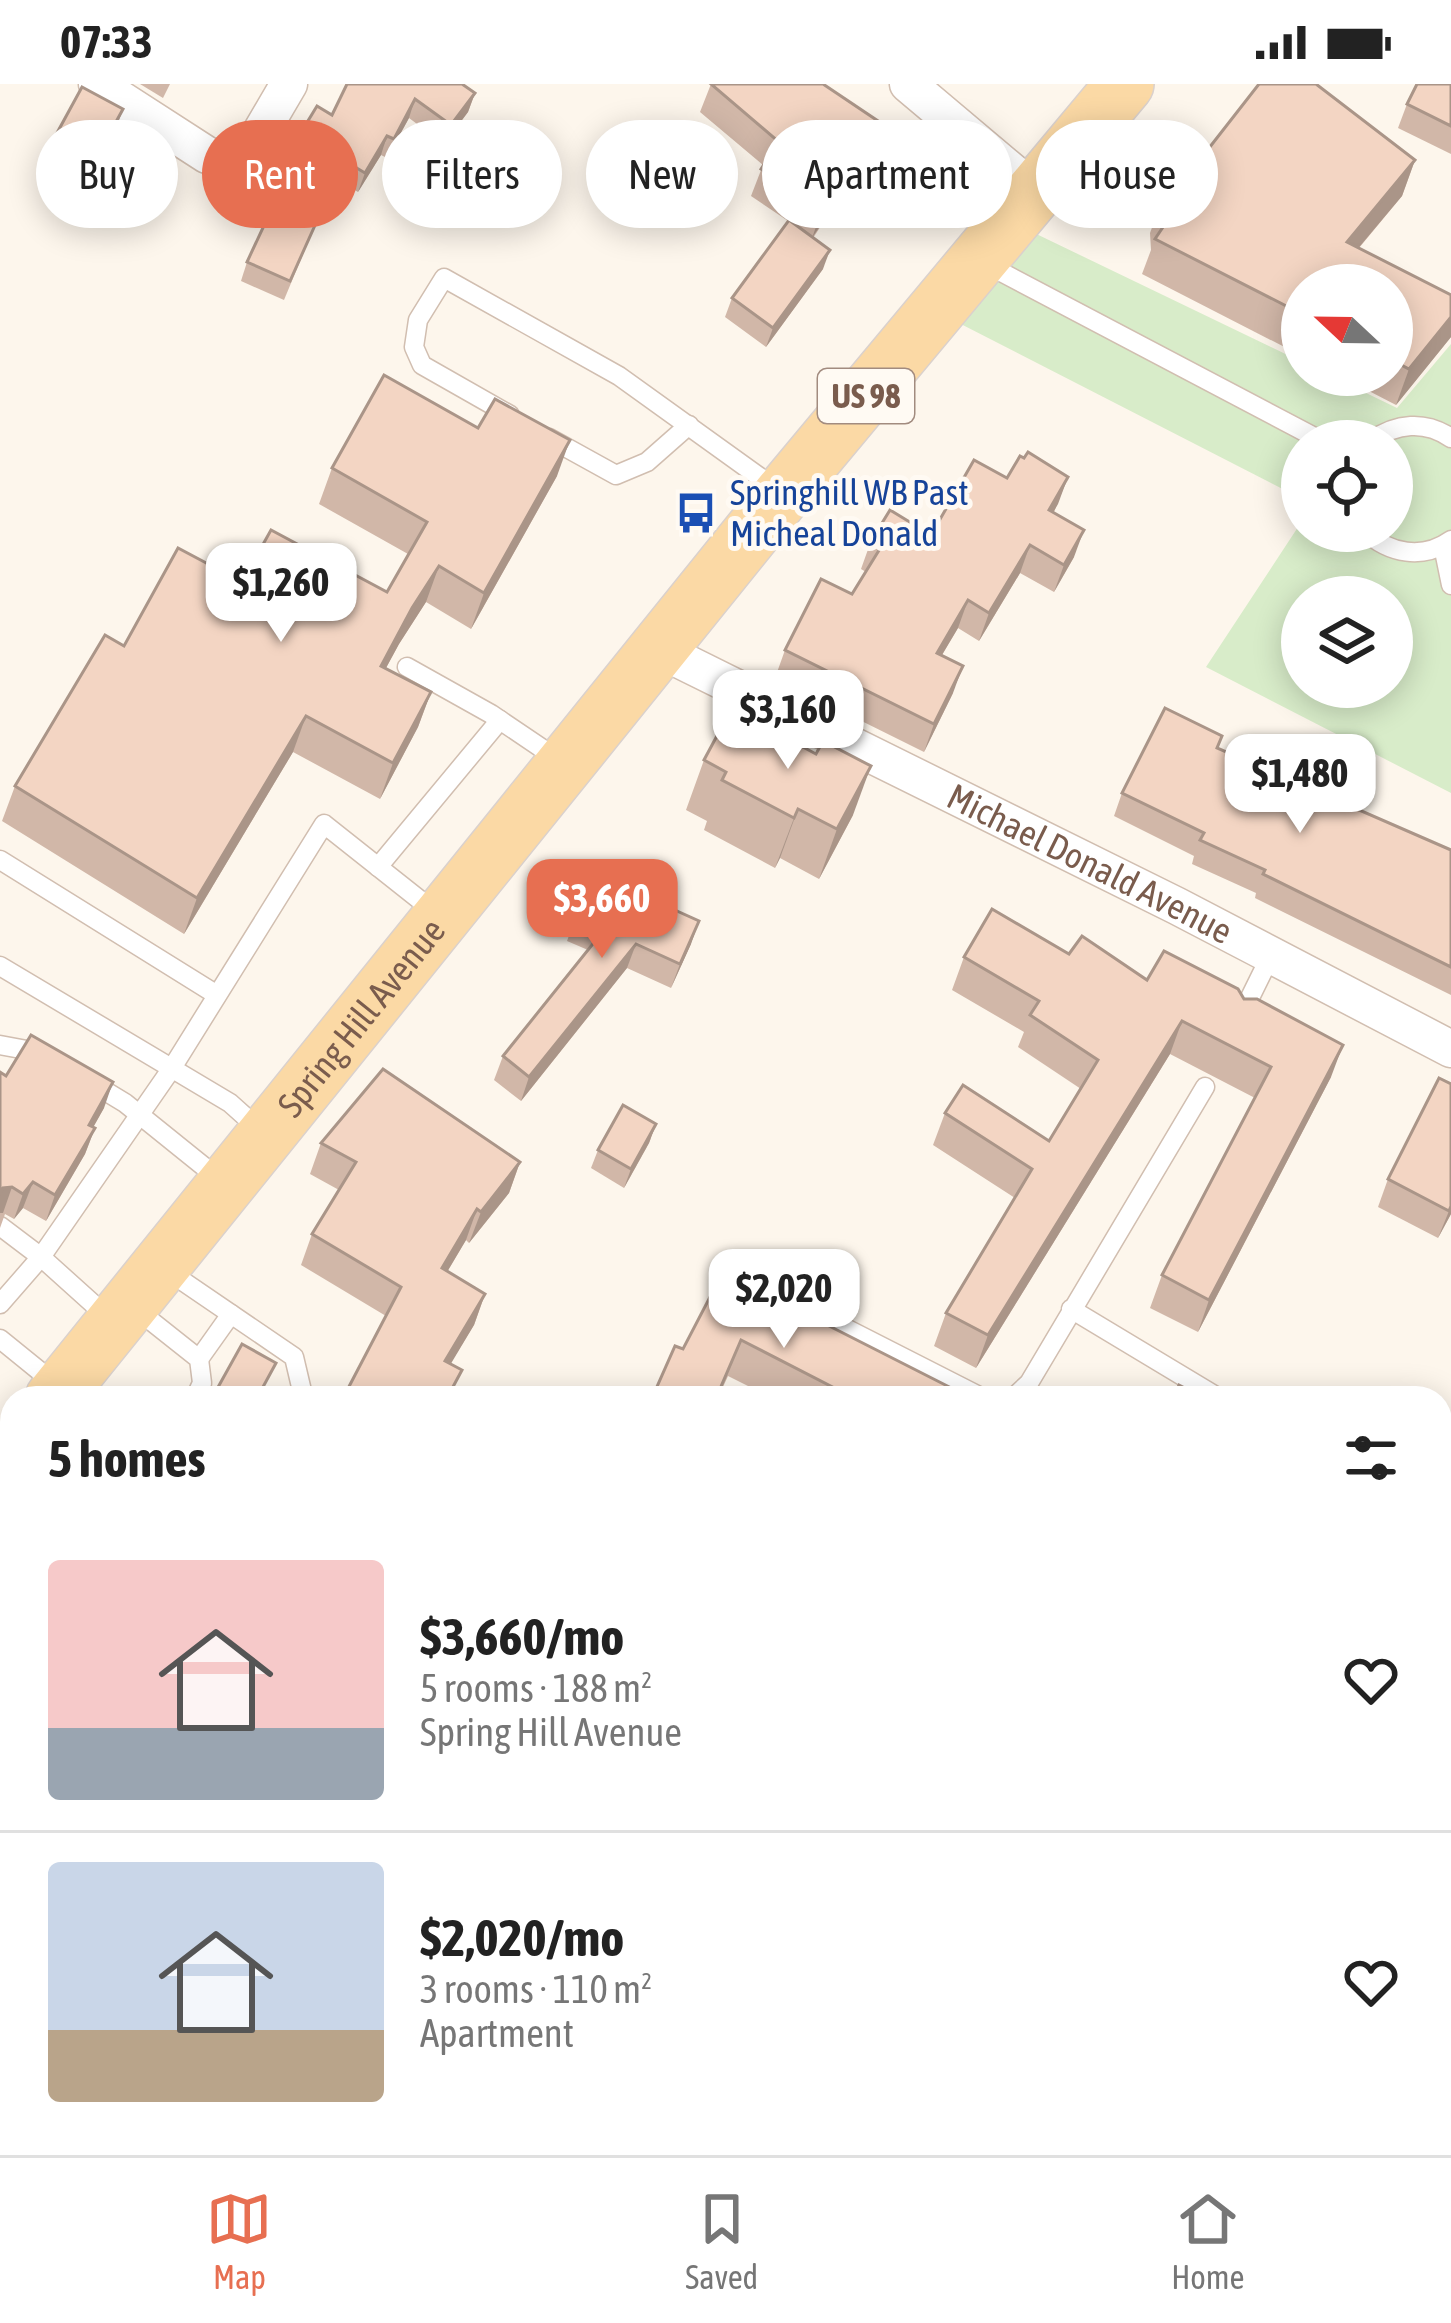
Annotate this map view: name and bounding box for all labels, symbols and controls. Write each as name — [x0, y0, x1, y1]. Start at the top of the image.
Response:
text: 07:33 — [60, 16, 153, 68]
chip: Buy — [36, 120, 178, 228]
chip: Rent — [202, 120, 358, 228]
chip: Filters — [382, 120, 562, 228]
chip: New — [586, 120, 738, 228]
chip: Apartment — [762, 120, 1012, 228]
chip: House — [1036, 120, 1218, 228]
north arrow — [1281, 264, 1413, 396]
map controls — [1281, 264, 1413, 708]
road number: US 98 — [818, 369, 914, 423]
button: locate — [1281, 420, 1413, 552]
place label: Springhill WB Past Micheal Donald — [730, 471, 969, 554]
bus stop icon: Springhill WB Past Micheal Donald — [673, 490, 719, 536]
pin: $1,260 — [183, 543, 379, 645]
text: $1,260 — [233, 560, 329, 604]
button: layers — [1281, 576, 1413, 708]
pin: $3,160 — [690, 670, 886, 772]
text: $3,160 — [740, 687, 836, 731]
pin: $1,480 — [1202, 734, 1398, 836]
text: $1,480 — [1252, 751, 1348, 795]
street label: Michael Donald Avenue — [941, 775, 1240, 952]
pin: $3,660 — [504, 859, 700, 961]
text: $3,660 — [554, 876, 650, 920]
street label: Spring Hill Avenue — [269, 910, 453, 1125]
pin: $2,020 — [686, 1249, 882, 1351]
text: $2,020 — [736, 1266, 832, 1310]
icon: filters — [1338, 1425, 1404, 1491]
text: 5 homes — [48, 1429, 206, 1488]
text: $3,660/mo — [420, 1607, 624, 1666]
icon: home — [144, 1608, 288, 1752]
icon: heart — [1338, 1647, 1404, 1713]
text: 5 rooms · 188 m² — [420, 1666, 652, 1710]
text: Spring Hill Avenue — [420, 1710, 682, 1754]
text: $2,020/mo — [420, 1908, 624, 1967]
icon: home — [144, 1910, 288, 2054]
icon: heart — [1338, 1949, 1404, 2015]
text: 3 rooms · 110 m² — [420, 1967, 652, 2011]
text: Apartment — [420, 2011, 574, 2055]
tab: Map — [206, 2186, 272, 2296]
tab: Saved — [685, 2186, 758, 2296]
tab: Home — [1171, 2186, 1245, 2296]

